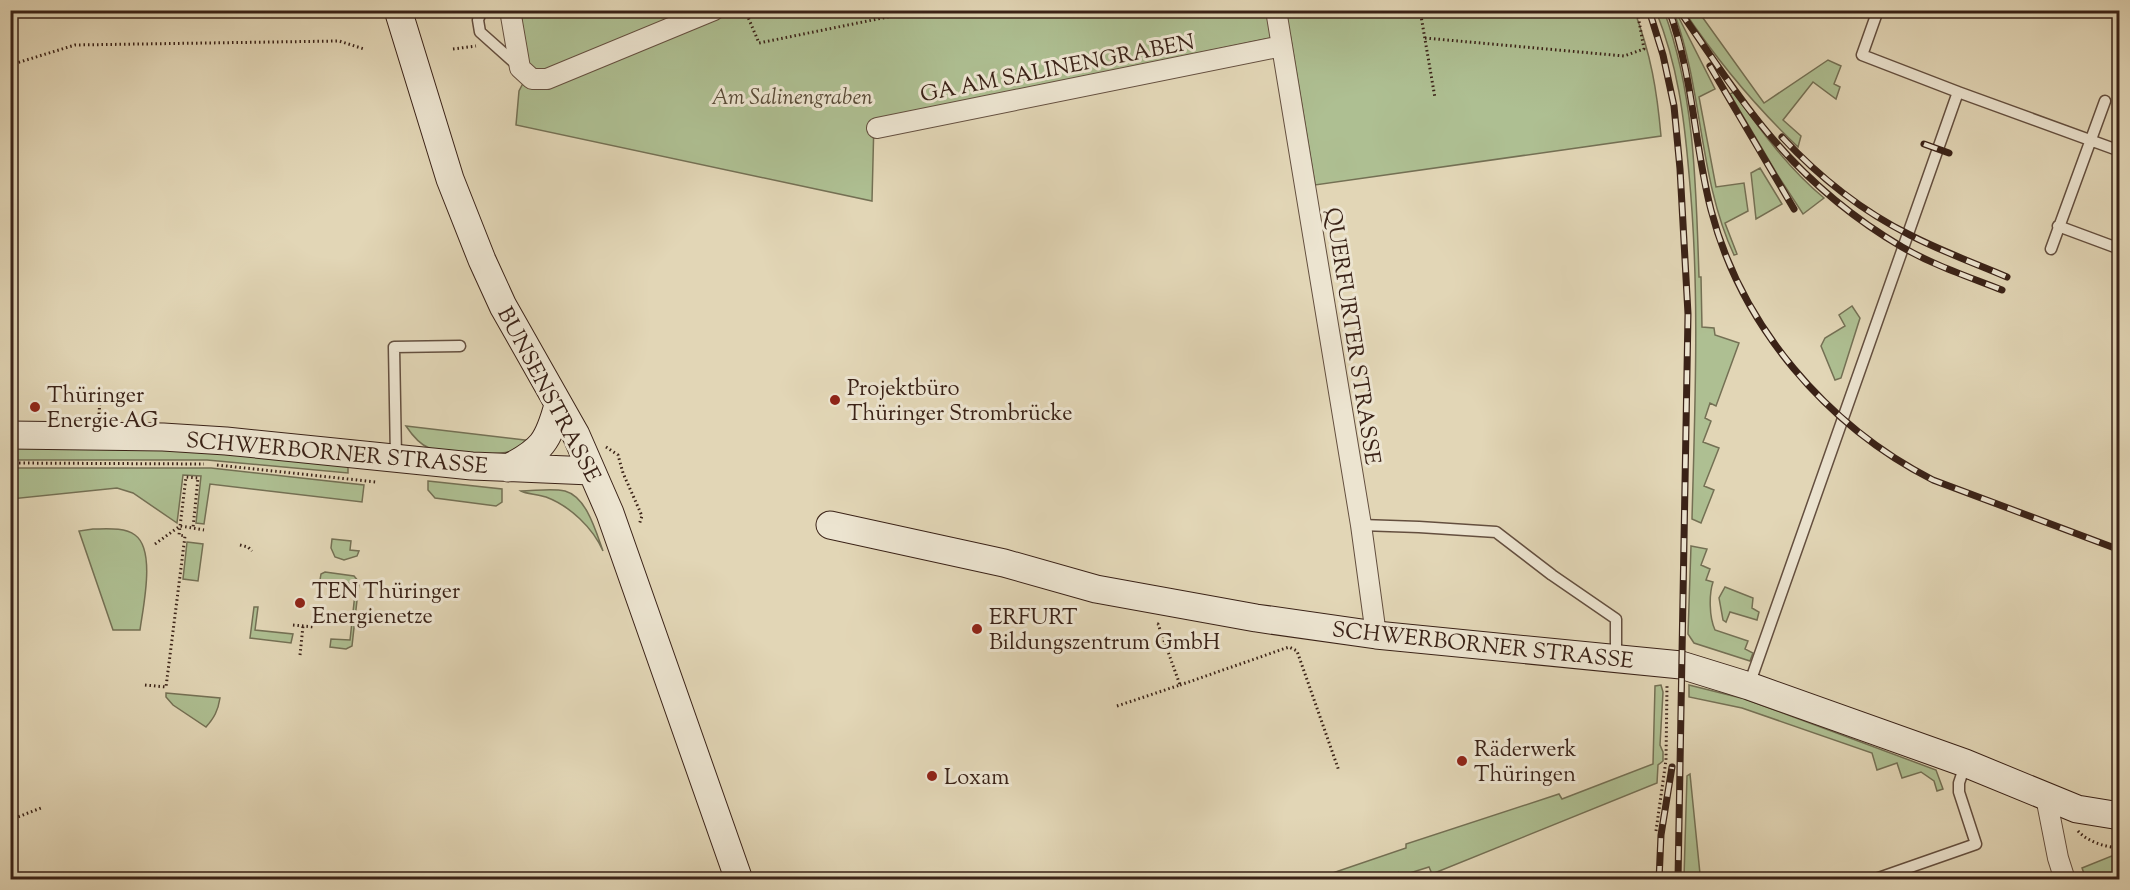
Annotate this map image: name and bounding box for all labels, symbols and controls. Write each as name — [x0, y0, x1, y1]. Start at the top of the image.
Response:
street label: GA AM SALINENGRABEN — [918, 28, 1198, 112]
park label: Am Salinengraben — [711, 83, 873, 115]
street label: QUERFURTER STRASSE — [1315, 206, 1387, 467]
street label: BUNSENSTRASSE — [488, 302, 607, 489]
place label: Projektbüro Thüringer Strombrücke — [847, 374, 1072, 431]
place label: Thüringer Energie AG — [47, 381, 158, 438]
marker: Projektbüro Thüringer Strombrücke — [828, 393, 842, 407]
marker: Thüringer Energie AG — [28, 400, 42, 414]
street label: SCHWERBORNER STRASSE — [184, 426, 489, 484]
place label: TEN Thüringer Energienetze — [312, 577, 460, 634]
marker: TEN Thüringer Energienetze — [293, 596, 307, 610]
place label: ERFURT Bildungszentrum GmbH — [989, 603, 1220, 660]
street label: SCHWERBORNER STRASSE — [1330, 615, 1635, 679]
marker: ERFURT Bildungszentrum GmbH — [970, 622, 984, 636]
place label: Räderwerk Thüringen — [1474, 735, 1577, 792]
marker: Räderwerk Thüringen — [1455, 754, 1469, 768]
place label: Loxam — [944, 763, 1009, 795]
marker: Loxam — [925, 769, 939, 783]

